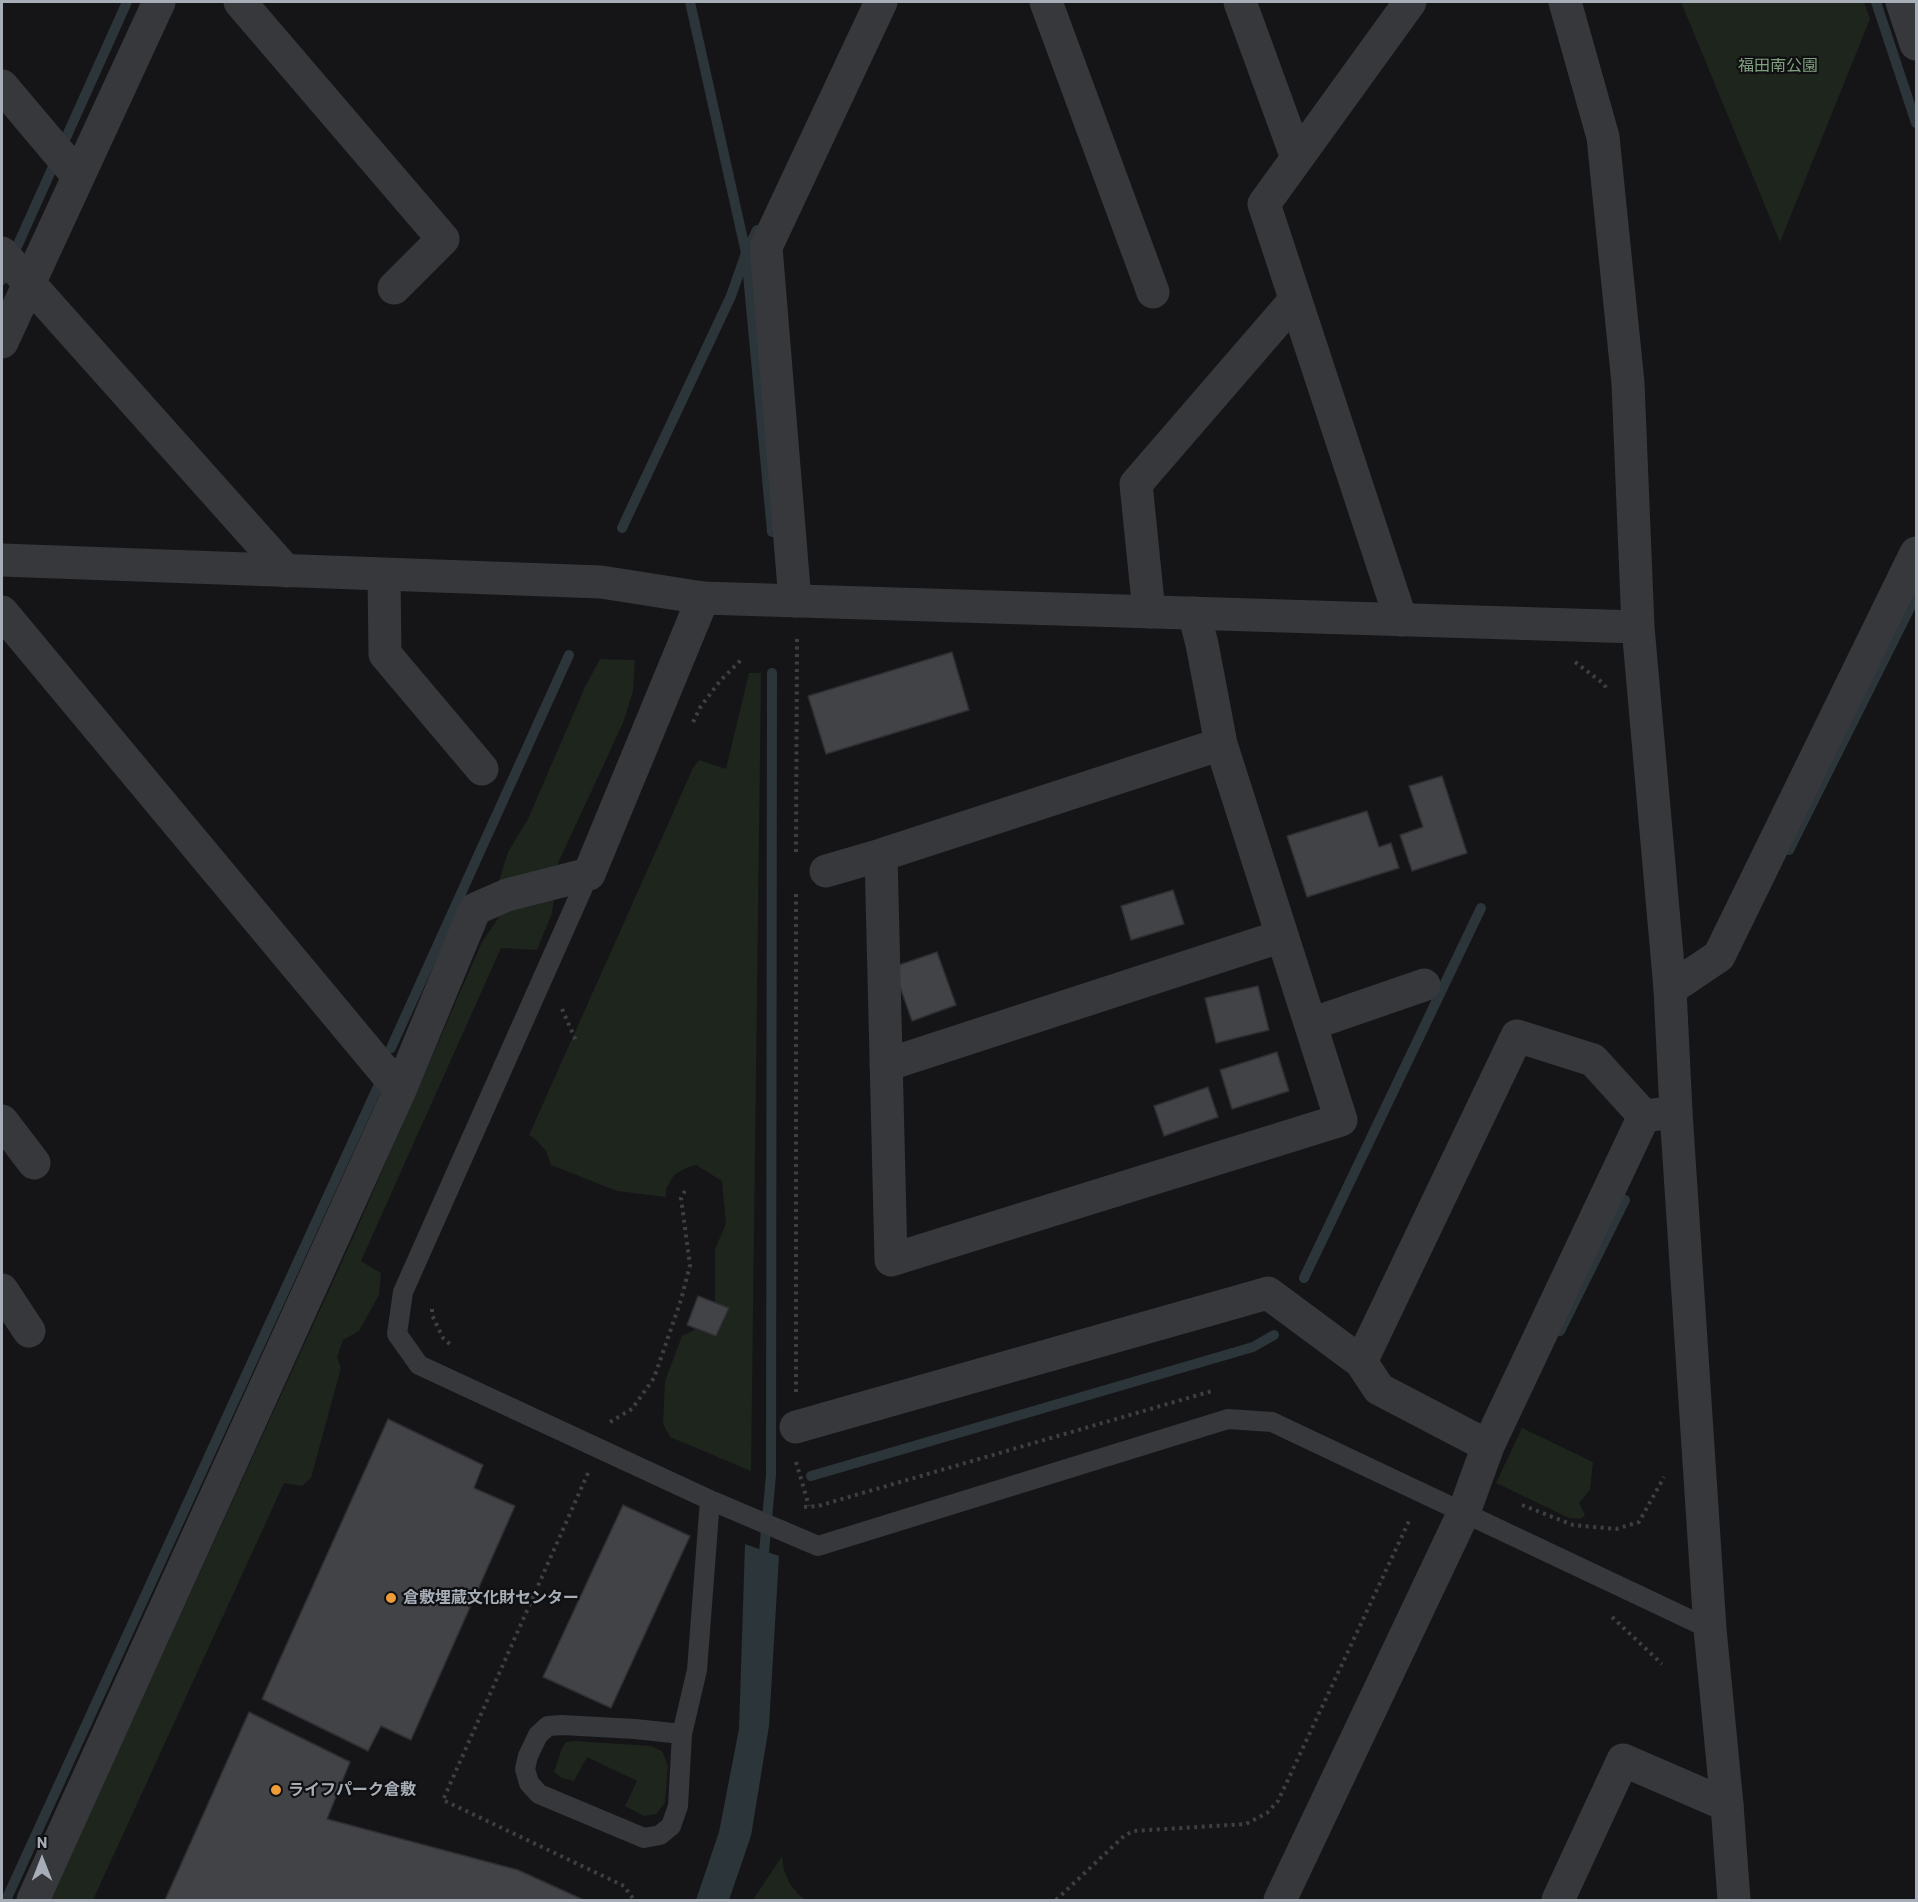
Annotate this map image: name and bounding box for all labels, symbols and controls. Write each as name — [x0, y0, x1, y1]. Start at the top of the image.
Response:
park label: 福田南公園 — [1738, 56, 1818, 76]
place label: 倉敷埋蔵文化財センター — [403, 1588, 579, 1608]
marker: 倉敷埋蔵文化財センター — [384, 1591, 398, 1605]
place label: ライフパーク倉敷 — [288, 1780, 416, 1800]
marker: ライフパーク倉敷 — [269, 1783, 283, 1797]
north arrow — [12, 1830, 72, 1890]
text: N — [37, 1832, 47, 1851]

